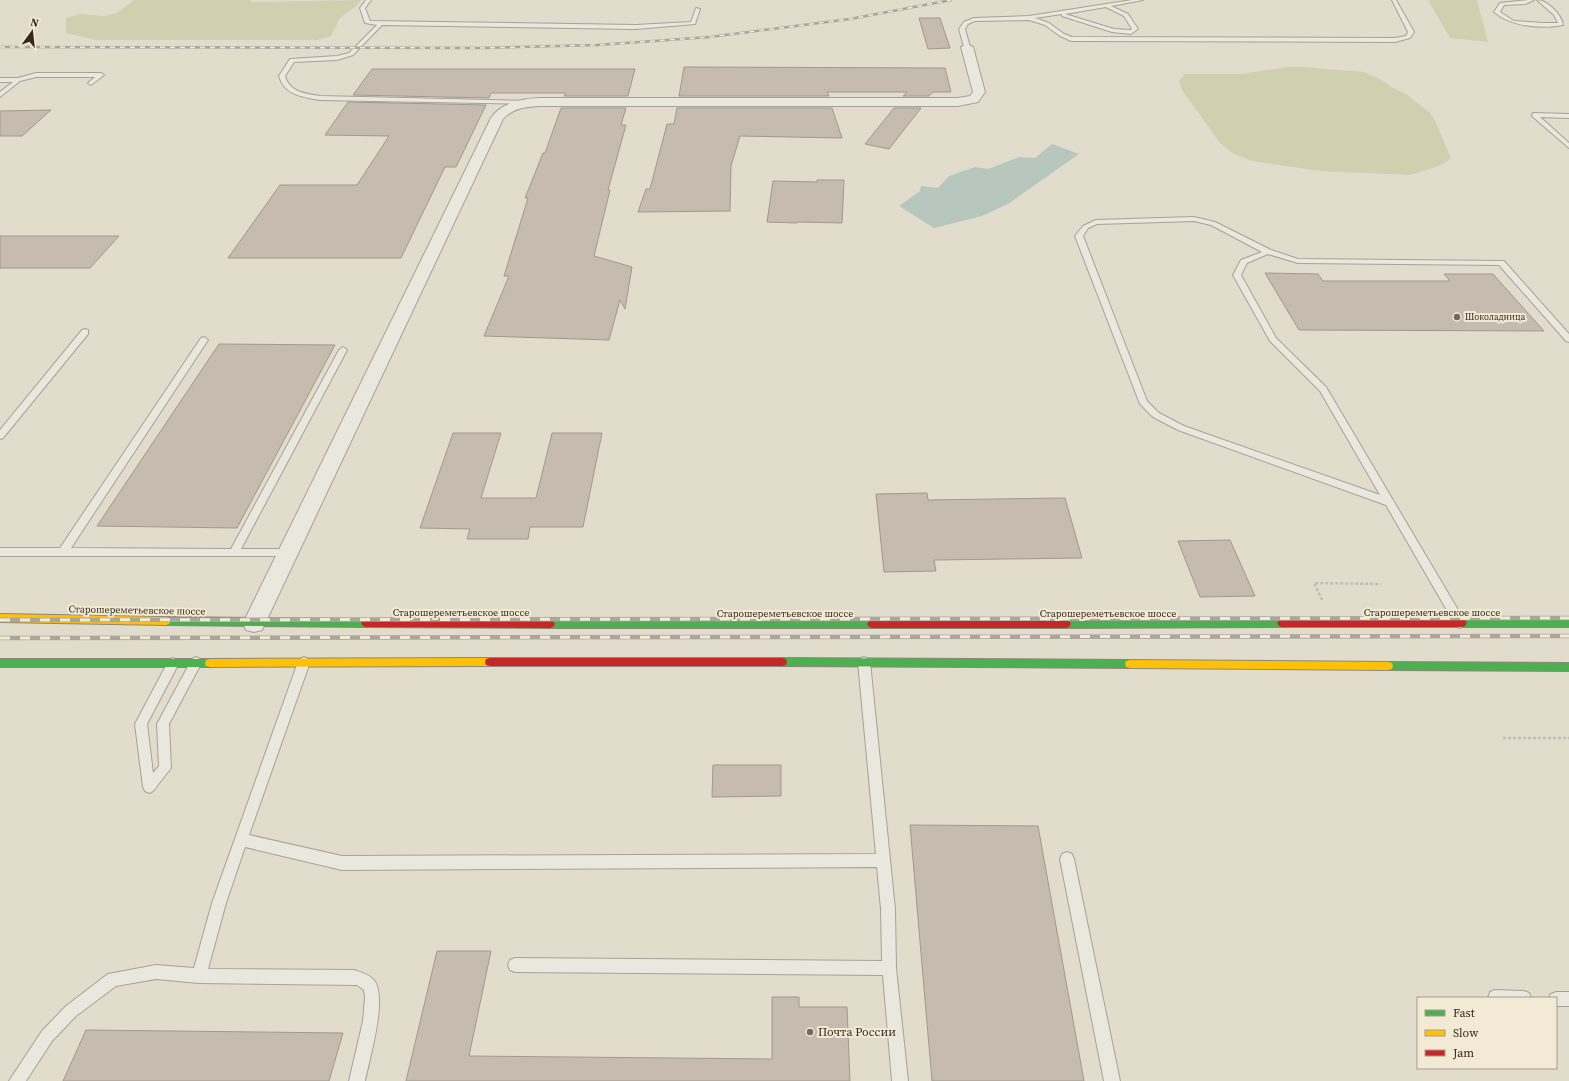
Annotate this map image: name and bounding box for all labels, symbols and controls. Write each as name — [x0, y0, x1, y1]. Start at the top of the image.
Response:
north arrow — [12, 12, 52, 52]
text: N — [29, 15, 40, 31]
place label: Шоколадница — [1465, 311, 1526, 323]
marker: Шоколадница — [1452, 312, 1462, 322]
street label: Старошереметьевское шоссе — [69, 602, 205, 618]
street label: Старошереметьевское шоссе — [393, 606, 529, 619]
street label: Старошереметьевское шоссе — [1364, 606, 1500, 619]
street label: Старошереметьевское шоссе — [717, 607, 853, 620]
street label: Старошереметьевское шоссе — [1040, 607, 1176, 620]
legend — [1417, 997, 1557, 1069]
text: Fast — [1453, 1005, 1475, 1021]
place label: Почта России — [818, 1024, 896, 1040]
text: Slow — [1453, 1025, 1479, 1041]
marker: Почта России — [805, 1027, 815, 1037]
text: Jam — [1452, 1045, 1474, 1061]

